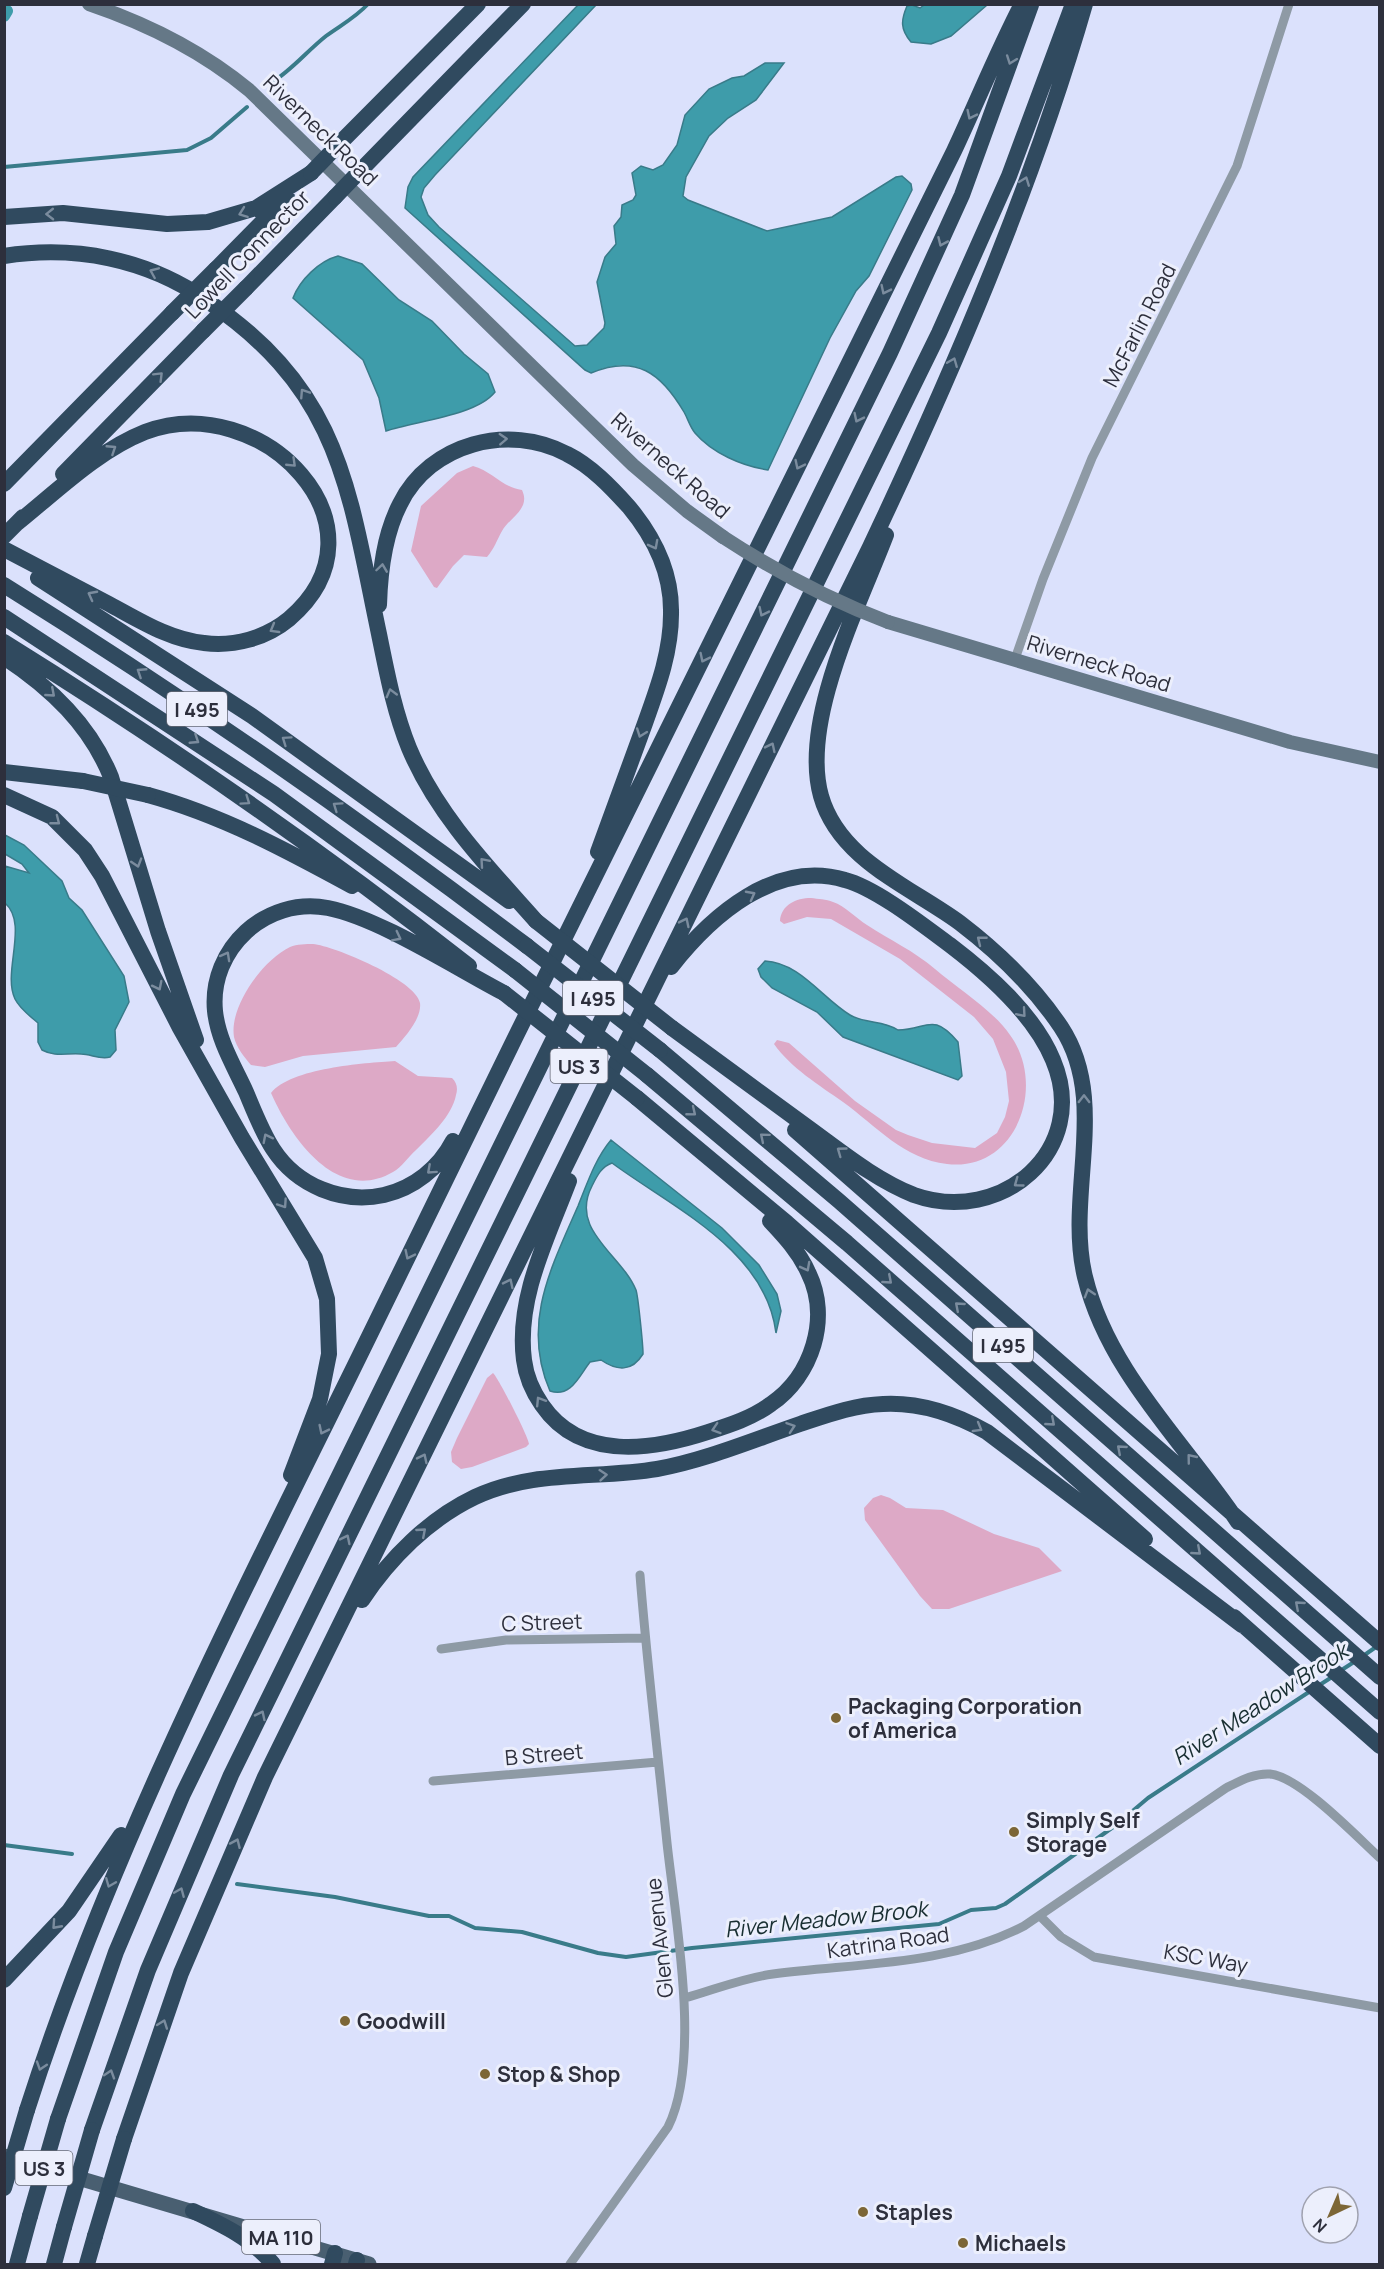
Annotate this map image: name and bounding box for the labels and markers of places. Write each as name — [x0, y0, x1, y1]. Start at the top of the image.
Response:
place label: Packaging Corporation of America — [848, 1692, 1082, 1744]
marker: Packaging Corporation of America — [829, 1711, 843, 1725]
place label: Simply Self Storage — [1026, 1806, 1140, 1858]
marker: Simply Self Storage — [1007, 1825, 1021, 1839]
place label: Goodwill — [357, 2007, 446, 2035]
marker: Goodwill — [338, 2014, 352, 2028]
place label: Stop & Shop — [497, 2060, 621, 2088]
marker: Stop & Shop — [478, 2067, 492, 2081]
place label: Staples — [875, 2198, 953, 2226]
marker: Staples — [856, 2205, 870, 2219]
place label: Michaels — [975, 2229, 1066, 2257]
marker: Michaels — [956, 2236, 970, 2250]

